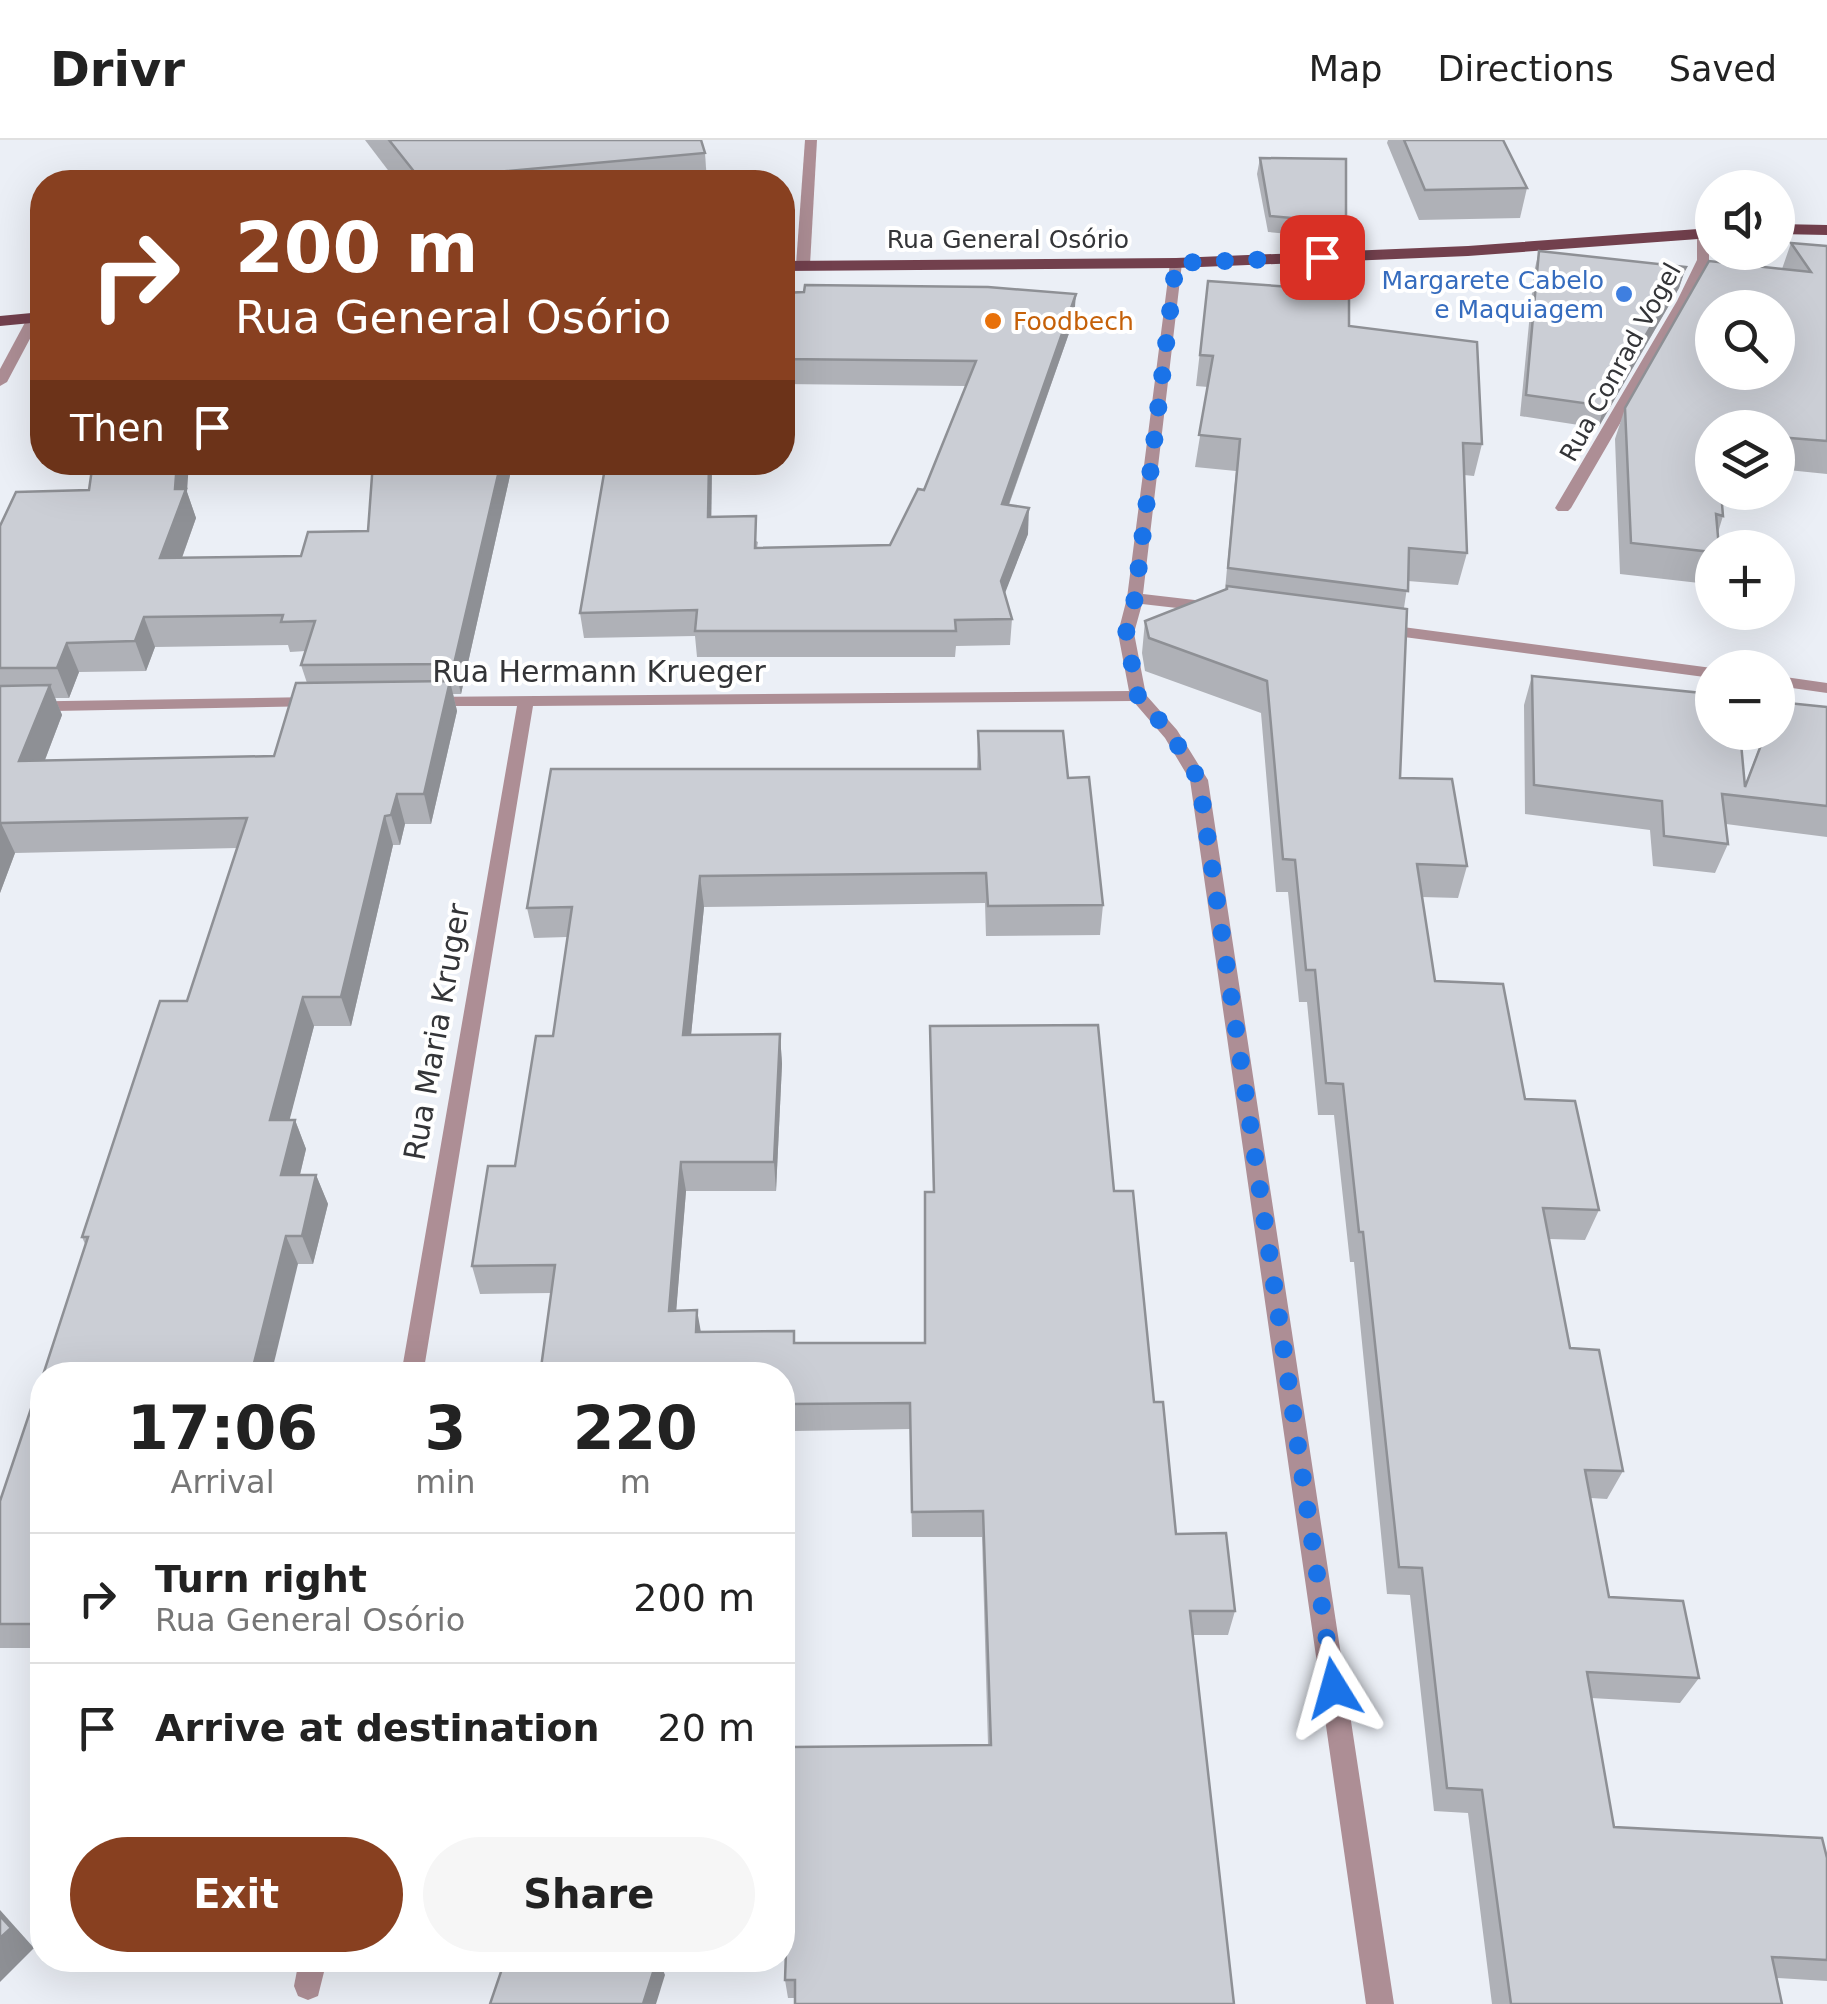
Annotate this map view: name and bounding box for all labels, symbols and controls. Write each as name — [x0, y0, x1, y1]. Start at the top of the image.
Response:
text: Drivr — [50, 41, 185, 97]
text: Map — [1309, 49, 1383, 89]
text: Directions — [1438, 49, 1614, 89]
text: Saved — [1669, 49, 1777, 89]
map controls — [1695, 170, 1795, 750]
button: sound — [1695, 170, 1795, 270]
text: 200 m — [235, 207, 478, 289]
icon: right — [70, 210, 200, 340]
pin — [1280, 215, 1365, 300]
street label: Rua General Osório — [887, 225, 1129, 254]
icon: arrive — [1295, 230, 1350, 285]
street label: Rua Conrad Vogel — [1554, 258, 1687, 466]
place label: Margarete Cabelo e Maquiagem — [1382, 266, 1604, 324]
marker: Margarete Cabelo e Maquiagem — [1613, 283, 1635, 305]
button: search — [1695, 290, 1795, 390]
text: Rua General Osório — [235, 291, 671, 344]
place label: Foodbech — [1013, 307, 1134, 336]
marker: Foodbech — [982, 310, 1004, 332]
icon: arrive — [185, 400, 240, 455]
text: Then — [70, 406, 165, 450]
button: layers — [1695, 410, 1795, 510]
button: + — [1695, 530, 1795, 630]
button: − — [1695, 650, 1795, 750]
street label: Rua Hermann Krueger — [432, 654, 767, 689]
street label: Rua Maria Kruger — [397, 900, 476, 1163]
text: 17:06 — [127, 1393, 318, 1463]
text: 3 — [424, 1393, 466, 1463]
text: 220 — [573, 1393, 698, 1463]
text: Arrival — [171, 1463, 275, 1501]
text: min — [415, 1463, 476, 1501]
text: m — [620, 1463, 651, 1501]
text: Turn right — [155, 1557, 367, 1601]
icon: right — [70, 1571, 125, 1626]
text: 200 m — [633, 1576, 755, 1620]
text: Rua General Osório — [155, 1601, 465, 1639]
position arrow — [1282, 1636, 1386, 1740]
icon: arrive — [70, 1701, 125, 1756]
text: Arrive at destination — [155, 1706, 600, 1750]
text: 20 m — [658, 1706, 755, 1750]
button: Exit — [70, 1837, 403, 1952]
button: Share — [423, 1837, 755, 1952]

